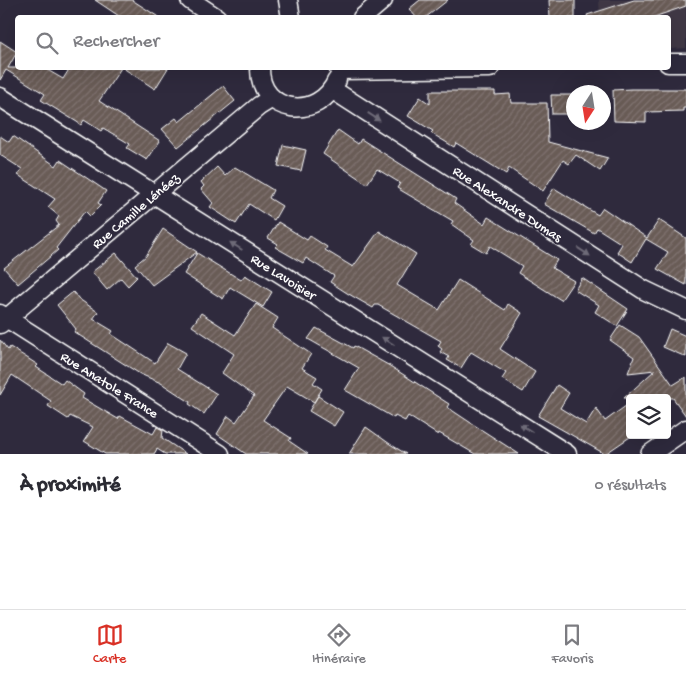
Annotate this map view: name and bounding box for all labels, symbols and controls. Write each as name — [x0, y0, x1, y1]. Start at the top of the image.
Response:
search box — [15, 15, 671, 70]
icon: search — [33, 29, 61, 57]
text: Rechercher — [73, 31, 159, 54]
north arrow — [566, 85, 611, 130]
one-way arrow — [367, 112, 380, 121]
street label: Rue Alexandre Dumas — [449, 163, 565, 247]
street label: Rue Camille Lénéez — [89, 170, 184, 253]
one-way arrow — [230, 241, 243, 250]
one-way arrow — [578, 247, 591, 256]
street label: Rue Lavoisier — [247, 251, 320, 306]
one-way arrow — [382, 337, 395, 346]
street label: Rue Anatole France — [57, 349, 161, 423]
map controls — [626, 394, 671, 439]
button: layers — [626, 394, 671, 439]
one-way arrow — [519, 423, 533, 433]
text: À proximité — [20, 474, 121, 499]
text: 0 résultats — [594, 477, 666, 496]
tab: Carte — [93, 621, 126, 668]
tab: Itinéraire — [312, 621, 366, 668]
tab: Favoris — [552, 621, 593, 668]

